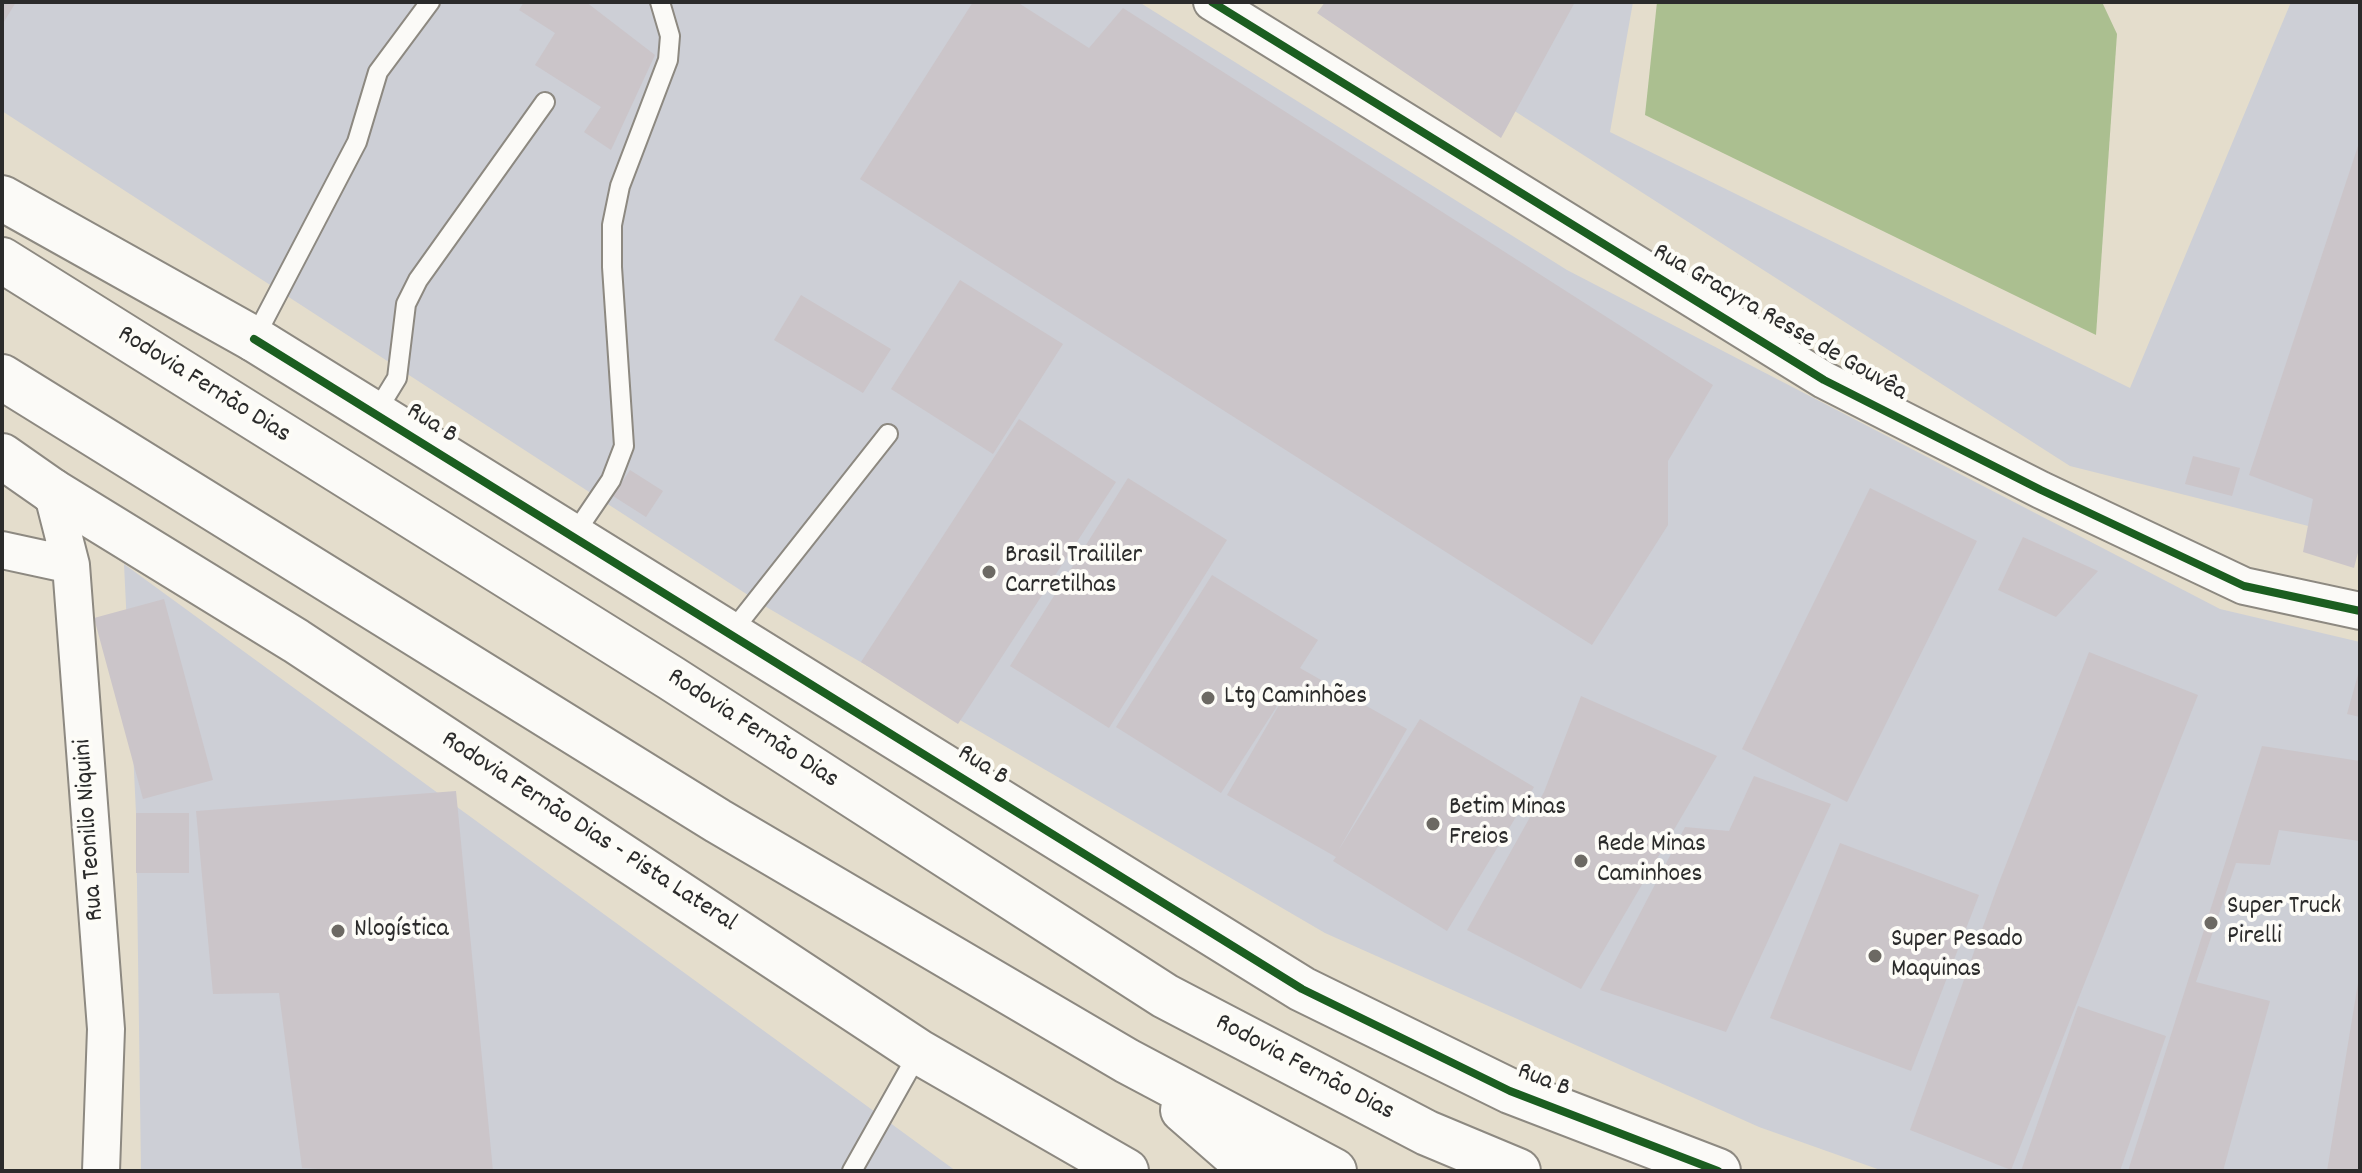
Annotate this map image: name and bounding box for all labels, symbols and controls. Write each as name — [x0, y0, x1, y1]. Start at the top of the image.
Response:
street label: Rua Gracyra Resse de Gouvêa — [1646, 238, 1912, 410]
street label: Rodovia Fernão Dias — [111, 320, 295, 452]
street label: Rua B — [400, 397, 462, 453]
place label: Brasil Traililer Carretilhas — [1005, 541, 1142, 602]
marker: Brasil Traililer Carretilhas — [980, 563, 998, 581]
street label: Rodovia Fernão Dias — [660, 663, 844, 797]
place label: Ltg Caminhões — [1224, 682, 1367, 714]
marker: Ltg Caminhões — [1199, 689, 1217, 707]
street label: Rodovia Fernão Dias - Pista Lateral — [434, 726, 742, 940]
street label: Rua Teonilio Niquini — [69, 738, 113, 922]
street label: Rua B — [951, 739, 1013, 795]
place label: Betim Minas Freios — [1449, 793, 1566, 854]
marker: Betim Minas Freios — [1424, 815, 1442, 833]
place label: Rede Minas Caminhoes — [1597, 830, 1706, 892]
marker: Rede Minas Caminhoes — [1572, 852, 1590, 870]
place label: Super Truck Pirelli — [2227, 892, 2341, 954]
marker: Super Truck Pirelli — [2202, 914, 2220, 932]
place label: Nlogística — [354, 915, 449, 947]
marker: Nlogística — [329, 922, 347, 940]
place label: Super Pesado Maquinas — [1891, 925, 2023, 986]
marker: Super Pesado Maquinas — [1866, 947, 1884, 965]
street label: Rodovia Fernão Dias — [1209, 1009, 1399, 1129]
street label: Rua B — [1512, 1057, 1574, 1107]

